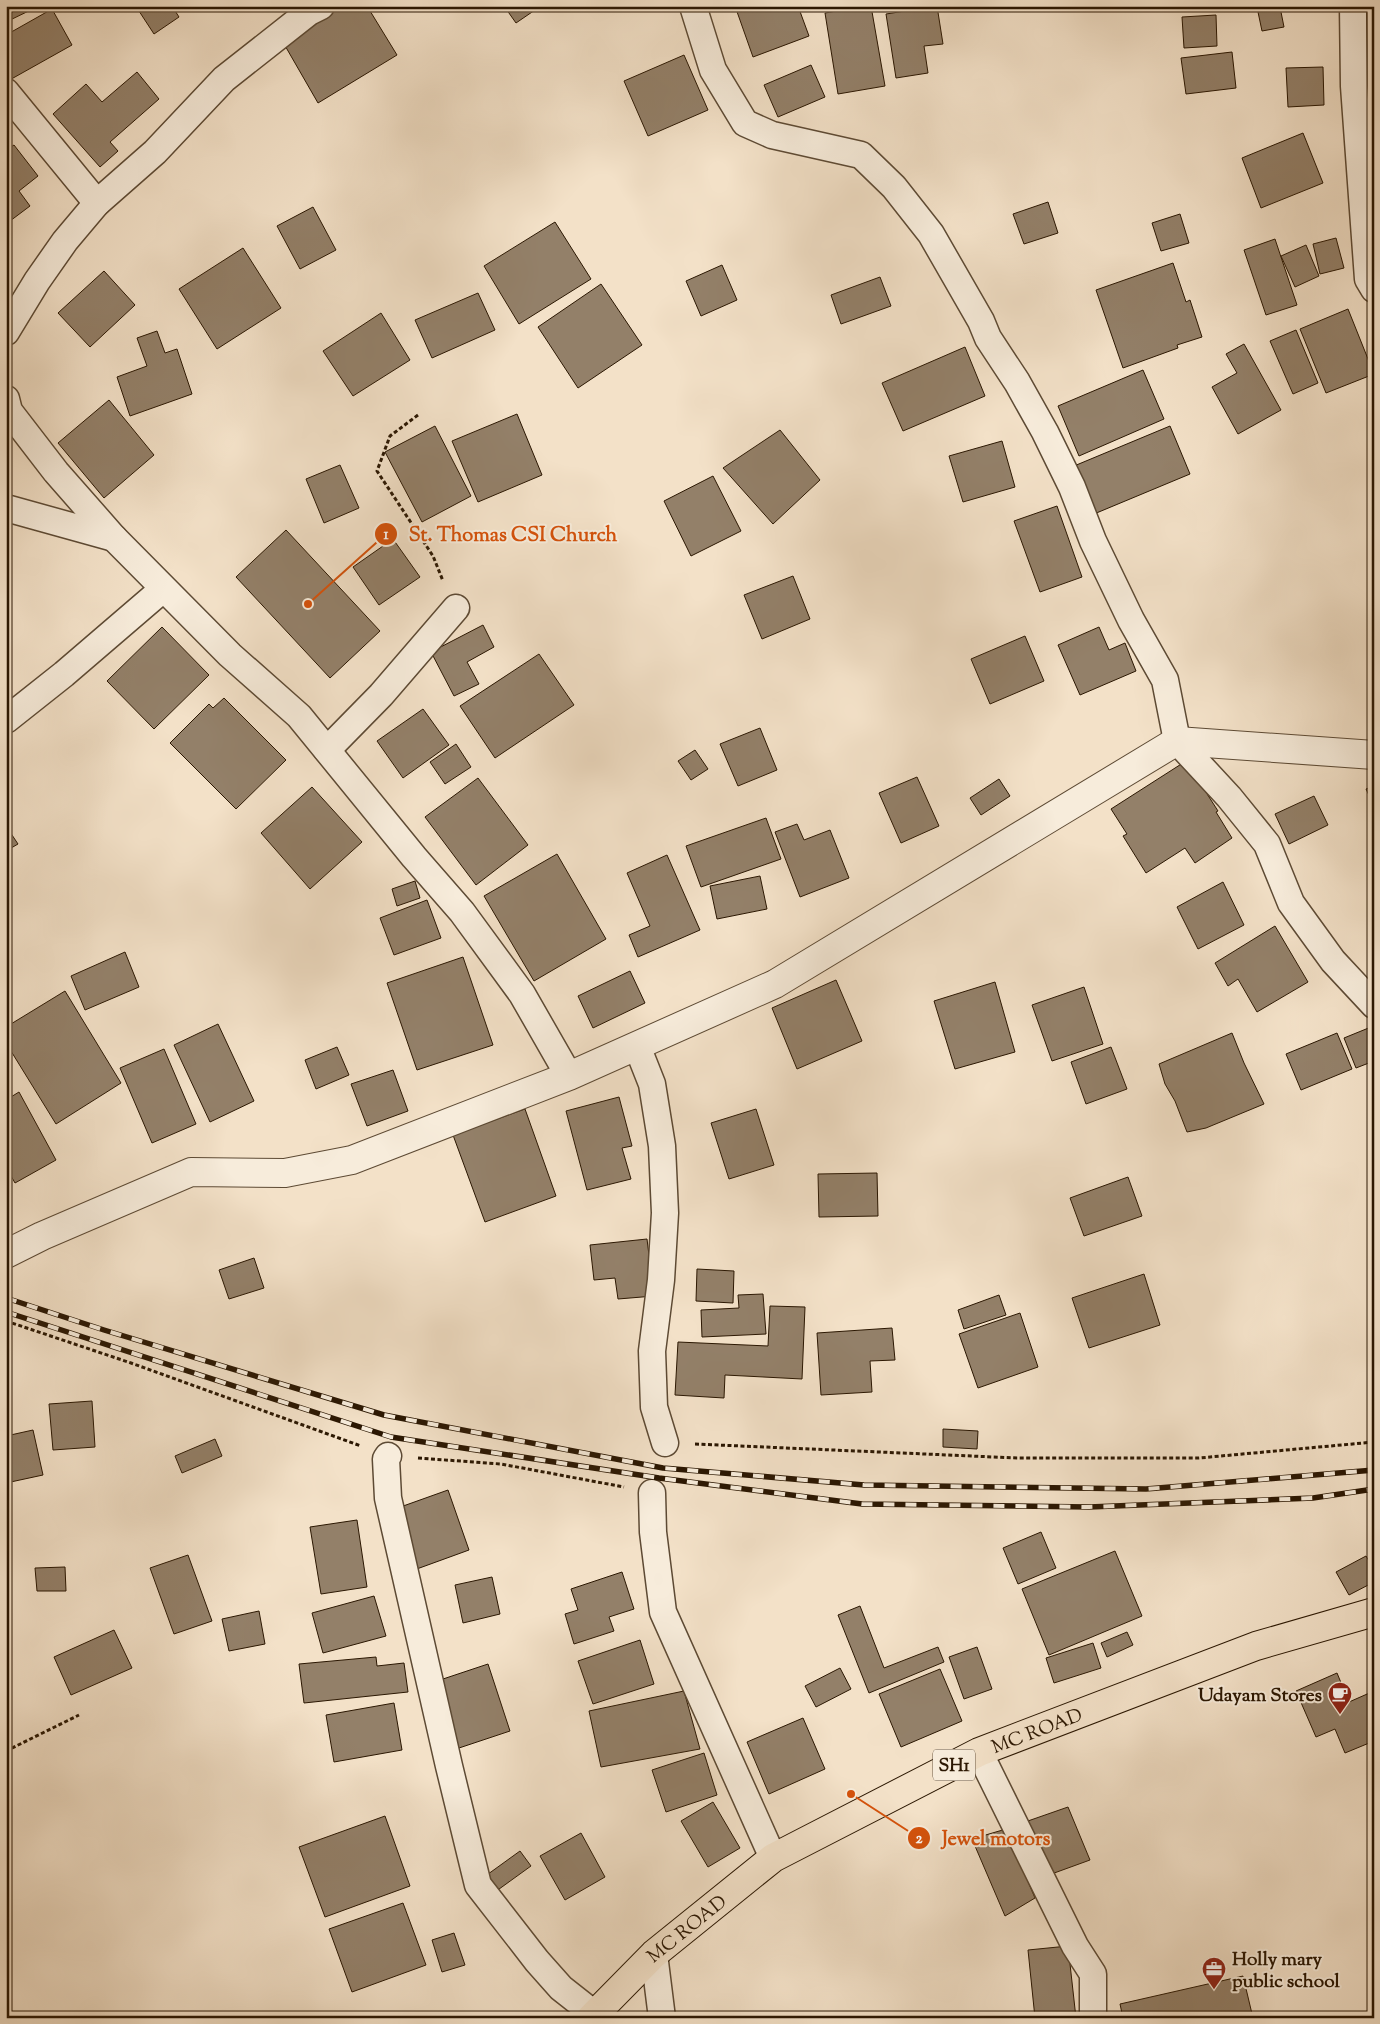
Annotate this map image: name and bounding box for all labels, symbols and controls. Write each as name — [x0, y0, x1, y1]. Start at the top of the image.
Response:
callout: St. Thomas CSI Church — [373, 516, 627, 551]
text: St. Thomas CSI Church — [409, 522, 618, 551]
text: 1 — [383, 525, 389, 546]
cafe icon: Udayam Stores — [1327, 1681, 1353, 1715]
place label: Udayam Stores — [1198, 1683, 1323, 1710]
street label: MC ROAD — [988, 1703, 1087, 1762]
road number: SH1 — [933, 1750, 975, 1780]
callout: Jewel motors — [907, 1820, 1060, 1855]
text: Jewel motors — [940, 1826, 1050, 1855]
text: 2 — [915, 1829, 923, 1850]
street label: MC ROAD — [642, 1890, 733, 1971]
place label: Holly mary public school — [1232, 1947, 1340, 1996]
office icon: Holly mary public school — [1201, 1956, 1227, 1990]

